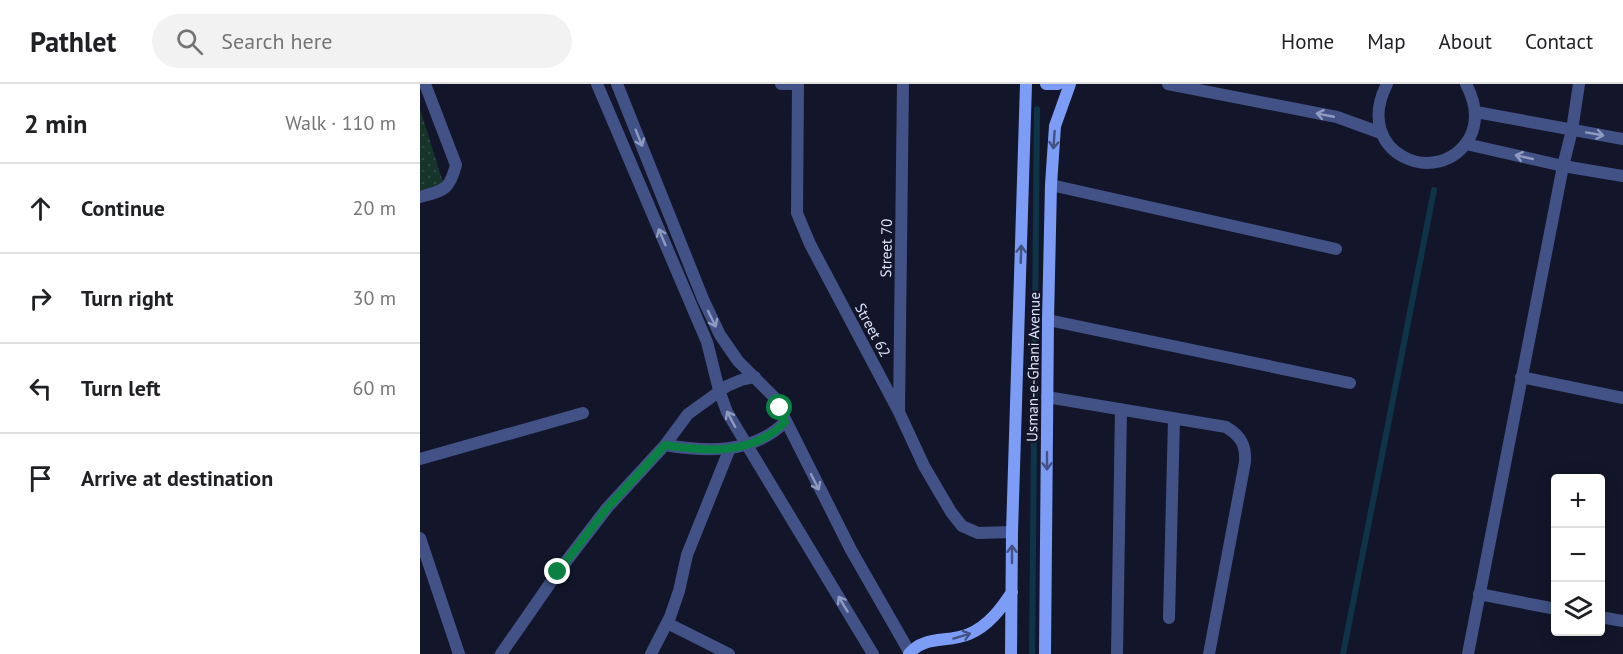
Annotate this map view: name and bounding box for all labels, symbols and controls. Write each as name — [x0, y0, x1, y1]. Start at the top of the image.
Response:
search box — [152, 14, 572, 68]
text: Pathlet — [30, 23, 116, 60]
icon: search — [173, 25, 206, 58]
text: Search here — [221, 27, 332, 55]
text: Home — [1281, 28, 1334, 55]
text: Map — [1367, 28, 1406, 55]
text: About — [1439, 28, 1492, 55]
text: Contact — [1525, 28, 1593, 55]
text: 2 min — [24, 107, 87, 140]
one-way arrow — [1316, 109, 1335, 120]
text: Walk · 110 m — [285, 110, 396, 136]
one-way arrow — [634, 129, 645, 147]
one-way arrow — [1049, 129, 1060, 149]
one-way arrow — [1585, 129, 1605, 140]
one-way arrow — [1515, 151, 1534, 163]
icon: ahead — [24, 192, 57, 225]
text: Continue — [81, 194, 165, 222]
text: 20 m — [353, 195, 396, 221]
street label: Street 70 — [876, 219, 896, 277]
one-way arrow — [656, 229, 667, 247]
one-way arrow — [1015, 244, 1026, 264]
icon: right — [24, 282, 57, 315]
text: Turn right — [81, 284, 173, 312]
text: 30 m — [353, 285, 396, 311]
street label: Usman-e-Ghani Avenue — [1022, 292, 1044, 442]
street label: Street 62 — [851, 300, 895, 360]
one-way arrow — [707, 309, 719, 327]
icon: left — [24, 372, 57, 405]
text: Turn left — [81, 374, 161, 402]
text: 60 m — [353, 375, 396, 401]
route start — [766, 394, 792, 420]
one-way arrow — [725, 411, 737, 428]
one-way arrow — [1041, 450, 1053, 470]
icon: arrive — [24, 462, 57, 495]
text: Arrive at destination — [81, 464, 273, 492]
one-way arrow — [809, 473, 821, 490]
map controls — [1551, 474, 1605, 636]
button: + — [1551, 474, 1605, 528]
button: − — [1551, 528, 1605, 582]
one-way arrow — [1006, 544, 1018, 564]
route end — [544, 558, 570, 584]
button: layers — [1551, 582, 1605, 636]
one-way arrow — [837, 596, 849, 613]
one-way arrow — [952, 630, 971, 641]

